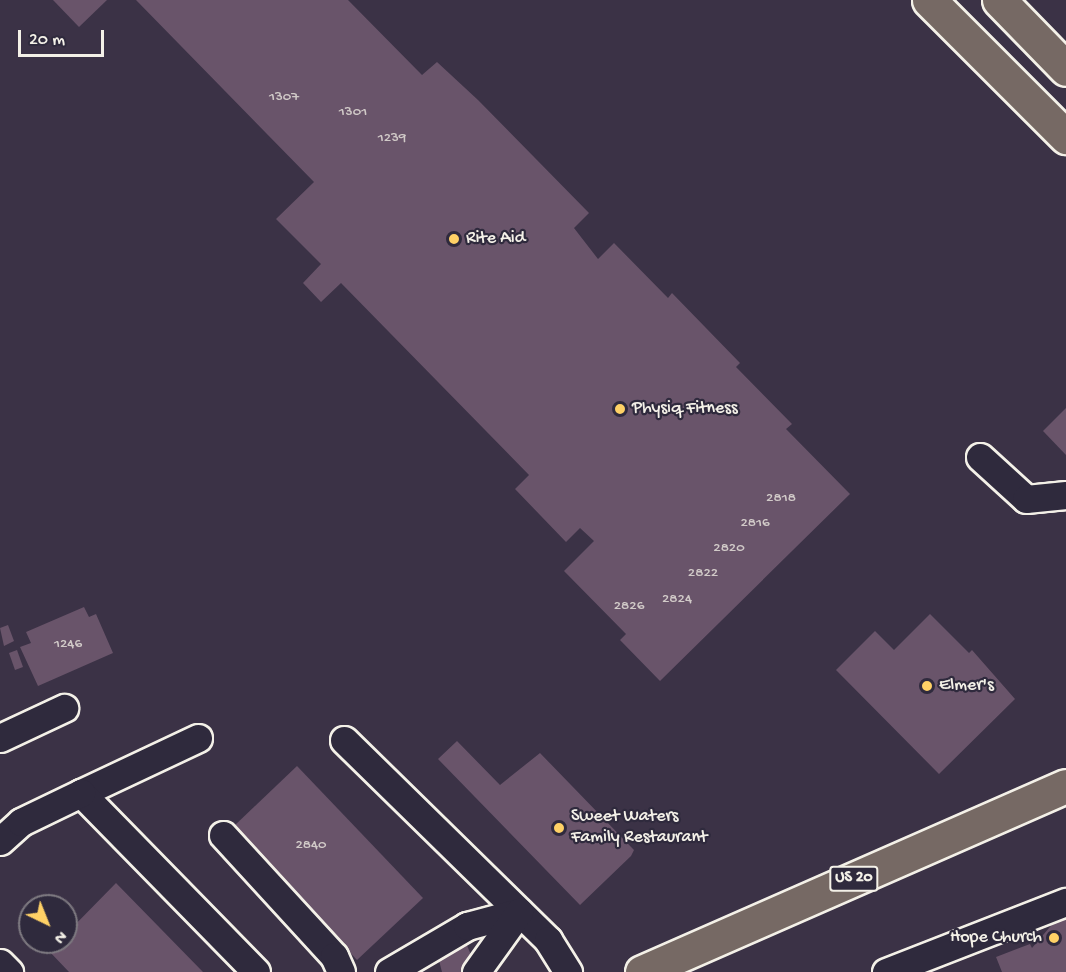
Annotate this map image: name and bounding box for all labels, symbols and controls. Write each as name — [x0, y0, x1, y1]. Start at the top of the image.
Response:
scale bar — [21, 18, 106, 56]
text: 20 m — [29, 30, 65, 51]
house number: 1307 — [269, 89, 299, 107]
house number: 1301 — [339, 104, 367, 122]
house number: 1239 — [378, 130, 406, 148]
place label: Rite Aid — [466, 228, 525, 250]
marker: Rite Aid — [447, 232, 461, 246]
place label: Physiq Fitness — [632, 398, 738, 420]
marker: Physiq Fitness — [613, 402, 627, 416]
house number: 2818 — [766, 490, 796, 508]
house number: 2816 — [740, 515, 770, 533]
house number: 2820 — [713, 540, 745, 558]
house number: 2822 — [688, 565, 718, 583]
house number: 2824 — [662, 591, 692, 609]
house number: 2826 — [614, 598, 644, 616]
house number: 1246 — [54, 636, 82, 654]
place label: Elmer's — [939, 675, 994, 697]
marker: Elmer's — [920, 679, 934, 693]
place label: Sweet Waters Family Restaurant — [571, 807, 707, 850]
marker: Sweet Waters Family Restaurant — [552, 821, 566, 835]
house number: 2840 — [295, 837, 327, 855]
road number: US 20 — [828, 866, 880, 892]
north arrow — [18, 894, 78, 954]
text: N — [49, 926, 70, 947]
place label: Hope Church — [950, 927, 1042, 949]
marker: Hope Church — [1047, 931, 1061, 945]

